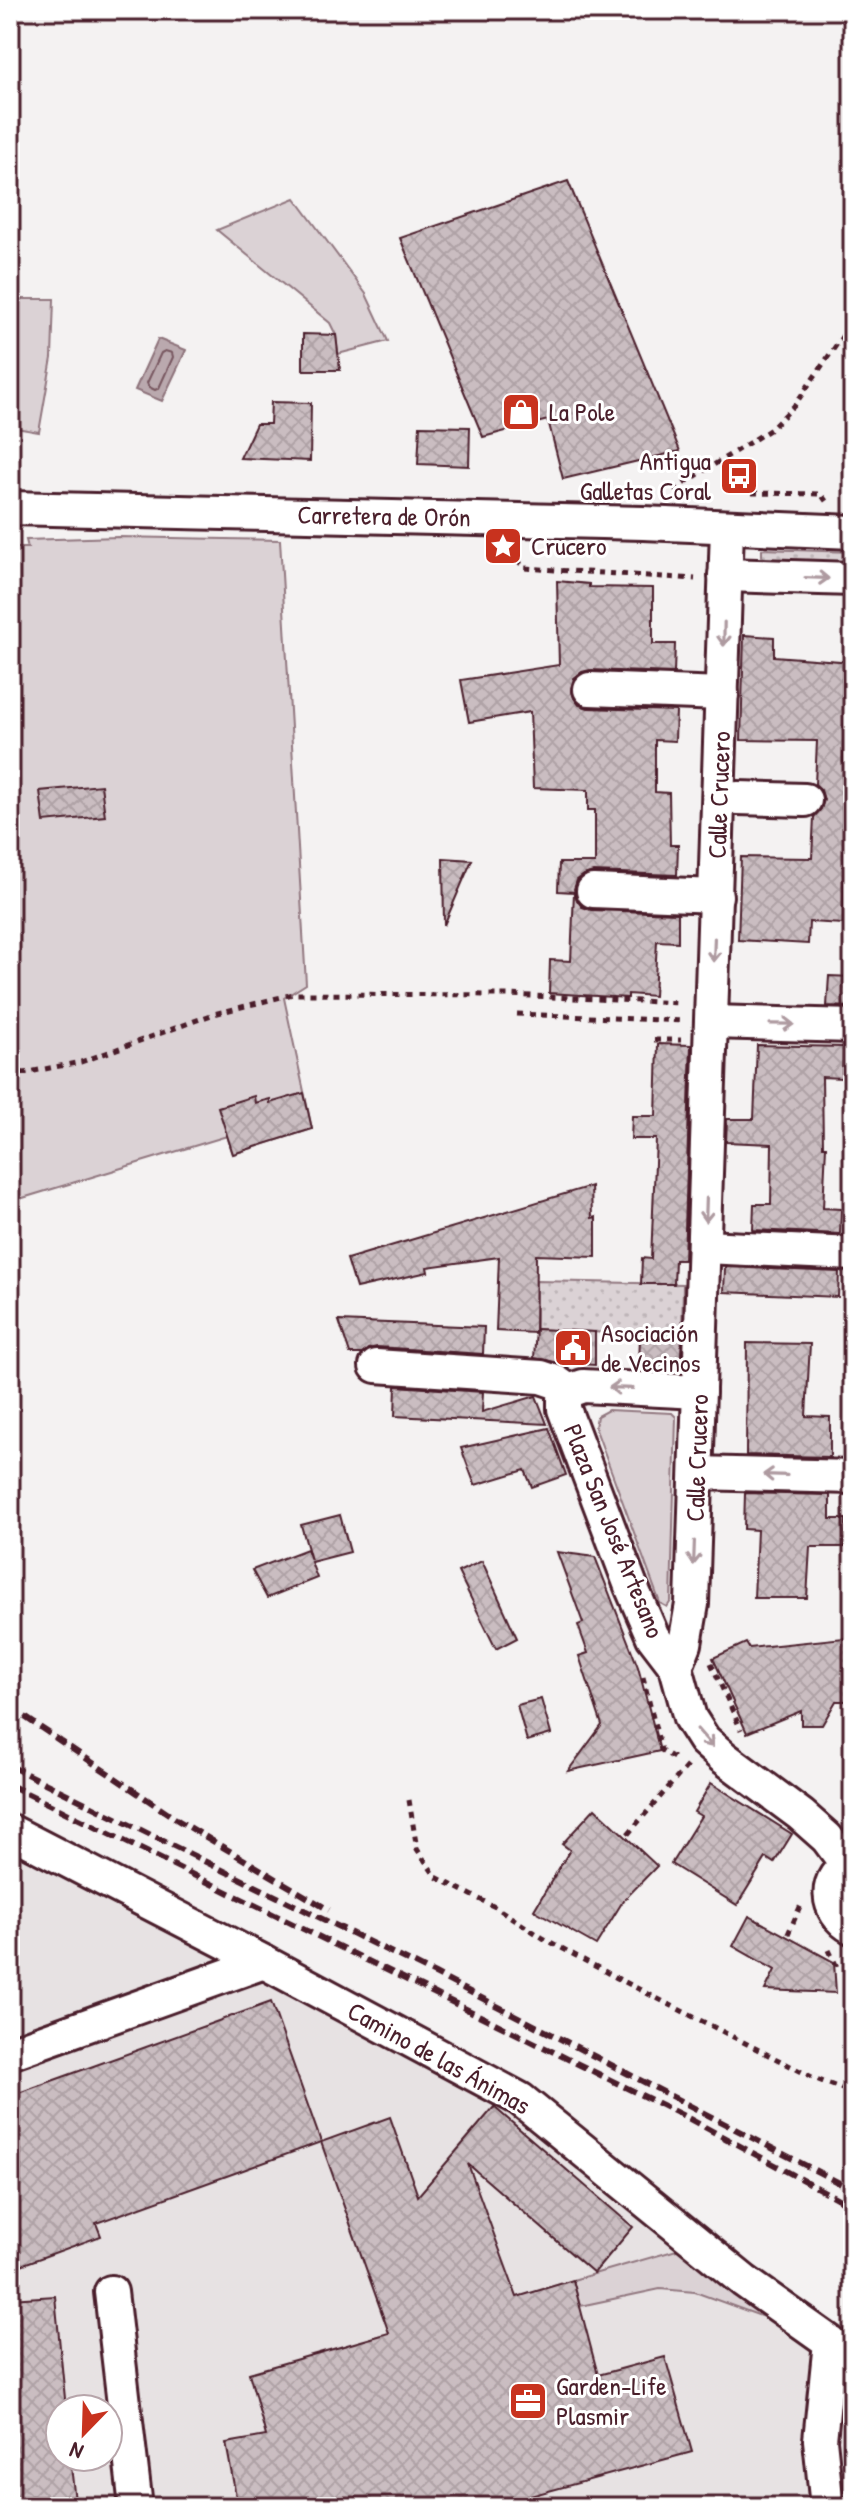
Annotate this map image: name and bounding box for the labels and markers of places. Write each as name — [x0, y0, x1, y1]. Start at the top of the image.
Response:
shop icon: La Pole — [500, 391, 542, 433]
place label: La Pole — [549, 394, 615, 429]
place label: Antigua Galletas Coral — [580, 443, 711, 508]
bus stop icon: Antigua Galletas Coral — [718, 455, 760, 497]
place icon: Crucero — [482, 525, 524, 567]
place label: Crucero — [531, 528, 607, 563]
place label: Asociación de Vecinos — [601, 1315, 701, 1380]
public building icon: Asociación de Vecinos — [552, 1327, 594, 1369]
place label: Garden-Life Plasmir — [556, 2368, 667, 2433]
office icon: Garden-Life Plasmir — [507, 2380, 549, 2422]

